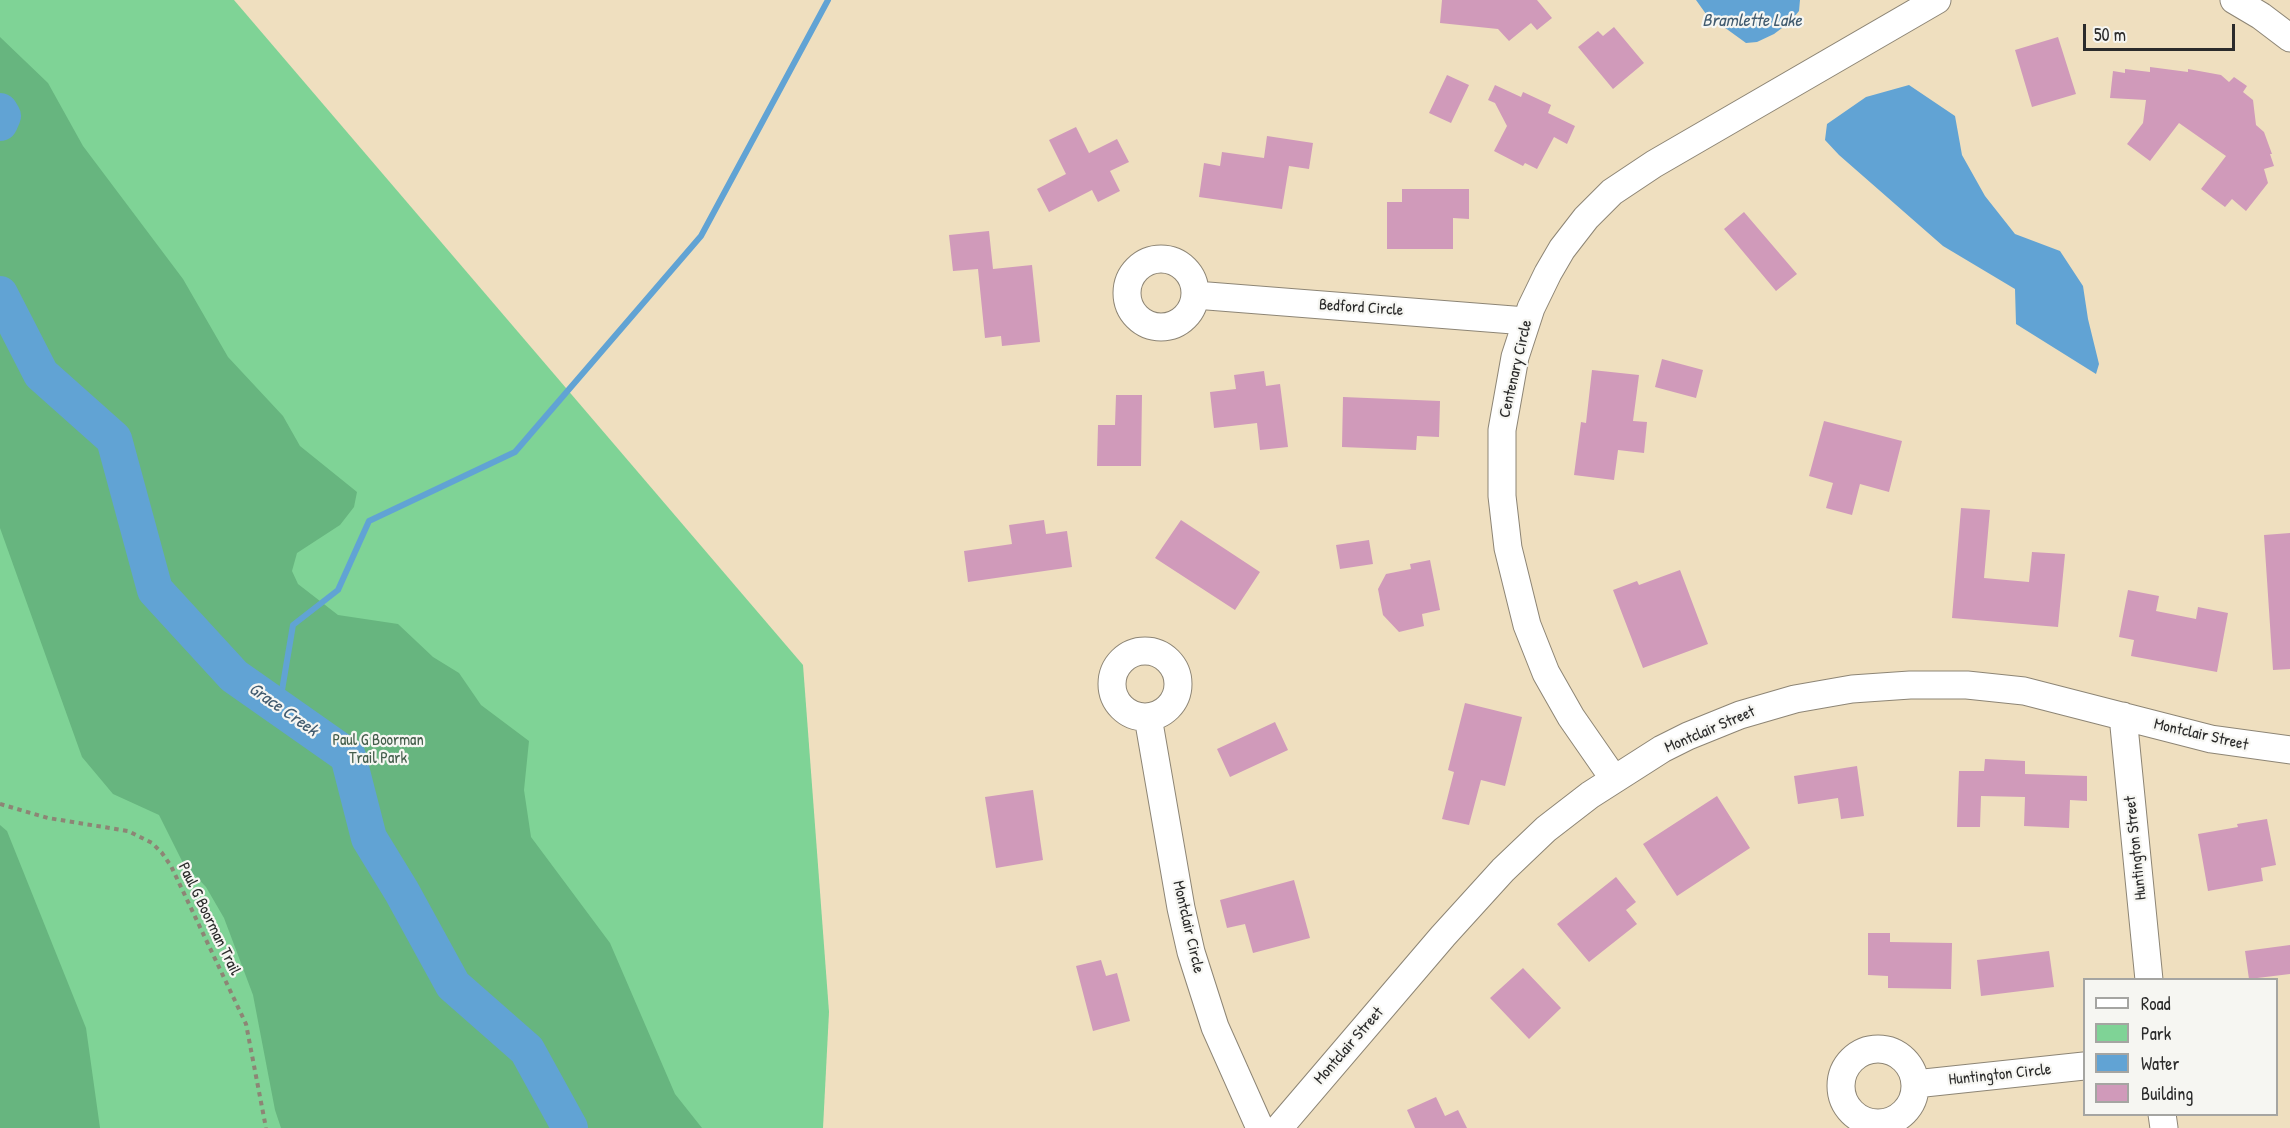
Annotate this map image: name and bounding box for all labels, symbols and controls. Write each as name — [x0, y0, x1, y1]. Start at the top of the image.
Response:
water label: Bramlette Lake — [1702, 10, 1802, 32]
scale bar — [2086, 12, 2238, 50]
text: 50 m — [2094, 22, 2126, 47]
street label: Bedford Circle — [1318, 295, 1404, 321]
street label: Centenary Circle — [1495, 318, 1537, 420]
water label: Grace Creek — [244, 678, 322, 742]
street label: Montclair Street — [1662, 702, 1758, 758]
street label: Montclair Street — [2152, 715, 2250, 755]
park label: Paul G Boorman Trail Park — [332, 731, 424, 769]
street label: Huntington Street — [2121, 795, 2151, 901]
street label: Paul G Boorman Trail — [173, 860, 245, 978]
street label: Montclair Circle — [1168, 879, 1208, 975]
legend — [2083, 978, 2278, 1116]
text: Road — [2141, 991, 2171, 1016]
street label: Montclair Street — [1310, 1003, 1388, 1089]
text: Park — [2141, 1021, 2171, 1046]
text: Water — [2141, 1051, 2179, 1076]
street label: Huntington Circle — [1948, 1060, 2052, 1090]
text: Building — [2141, 1081, 2193, 1106]

